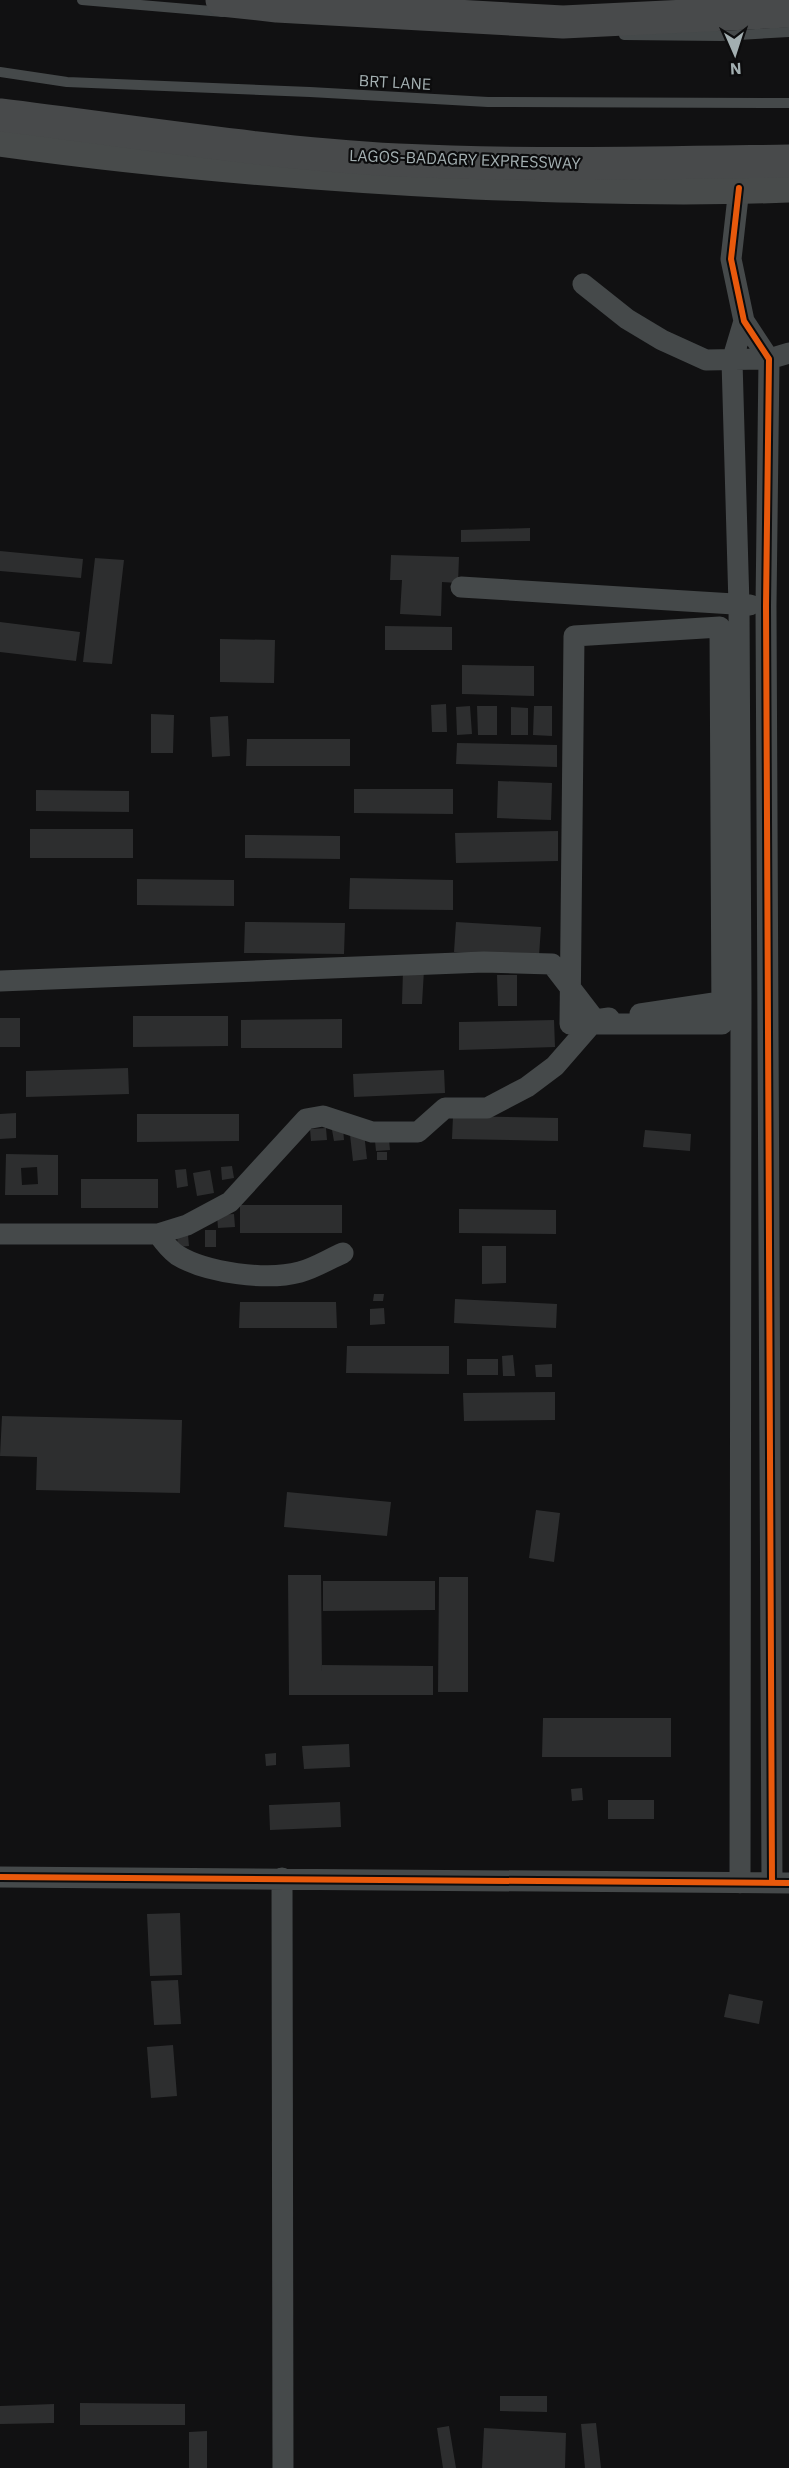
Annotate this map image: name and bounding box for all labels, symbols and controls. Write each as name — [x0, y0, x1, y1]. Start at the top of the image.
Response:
north arrow — [705, 24, 765, 84]
text: N — [729, 59, 742, 79]
street label: BRT LANE — [358, 70, 432, 94]
street label: LAGOS-BADAGRY EXPRESSWAY — [349, 145, 582, 173]

